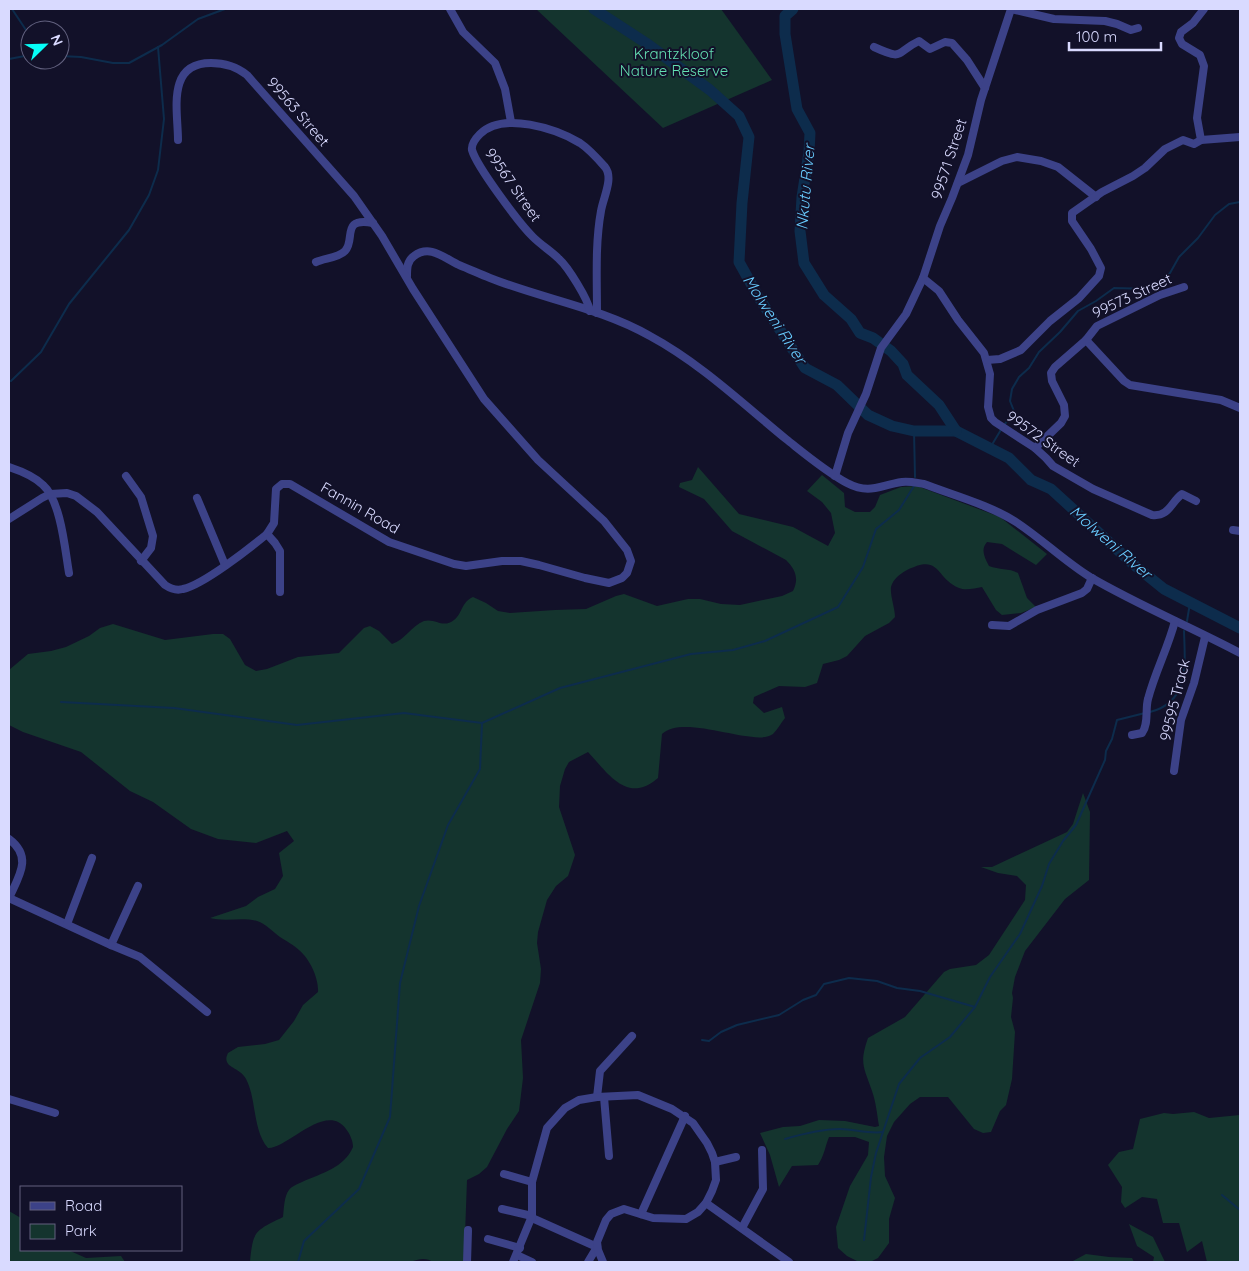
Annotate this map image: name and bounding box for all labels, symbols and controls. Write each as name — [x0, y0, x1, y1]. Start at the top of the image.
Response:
north arrow — [20, 20, 70, 70]
scale bar — [1069, 20, 1162, 52]
text: 100 m — [1076, 27, 1117, 46]
text: N — [47, 32, 67, 48]
park label: Krantzkloof Nature Reserve — [620, 44, 728, 80]
street label: 99563 Street — [263, 73, 334, 150]
street label: 99571 Street — [927, 116, 971, 202]
water label: Nkutu River — [791, 142, 819, 231]
street label: 99567 Street — [481, 144, 546, 225]
street label: 99573 Street — [1089, 269, 1175, 322]
water label: Molweni River — [739, 271, 812, 369]
street label: 99572 Street — [1003, 406, 1084, 471]
street label: Fannin Road — [317, 477, 403, 538]
water label: Molweni River — [1066, 501, 1158, 584]
street label: 99595 Track — [1155, 657, 1194, 743]
legend — [20, 1186, 182, 1251]
text: Road — [65, 1196, 102, 1215]
text: Park — [65, 1221, 97, 1240]

